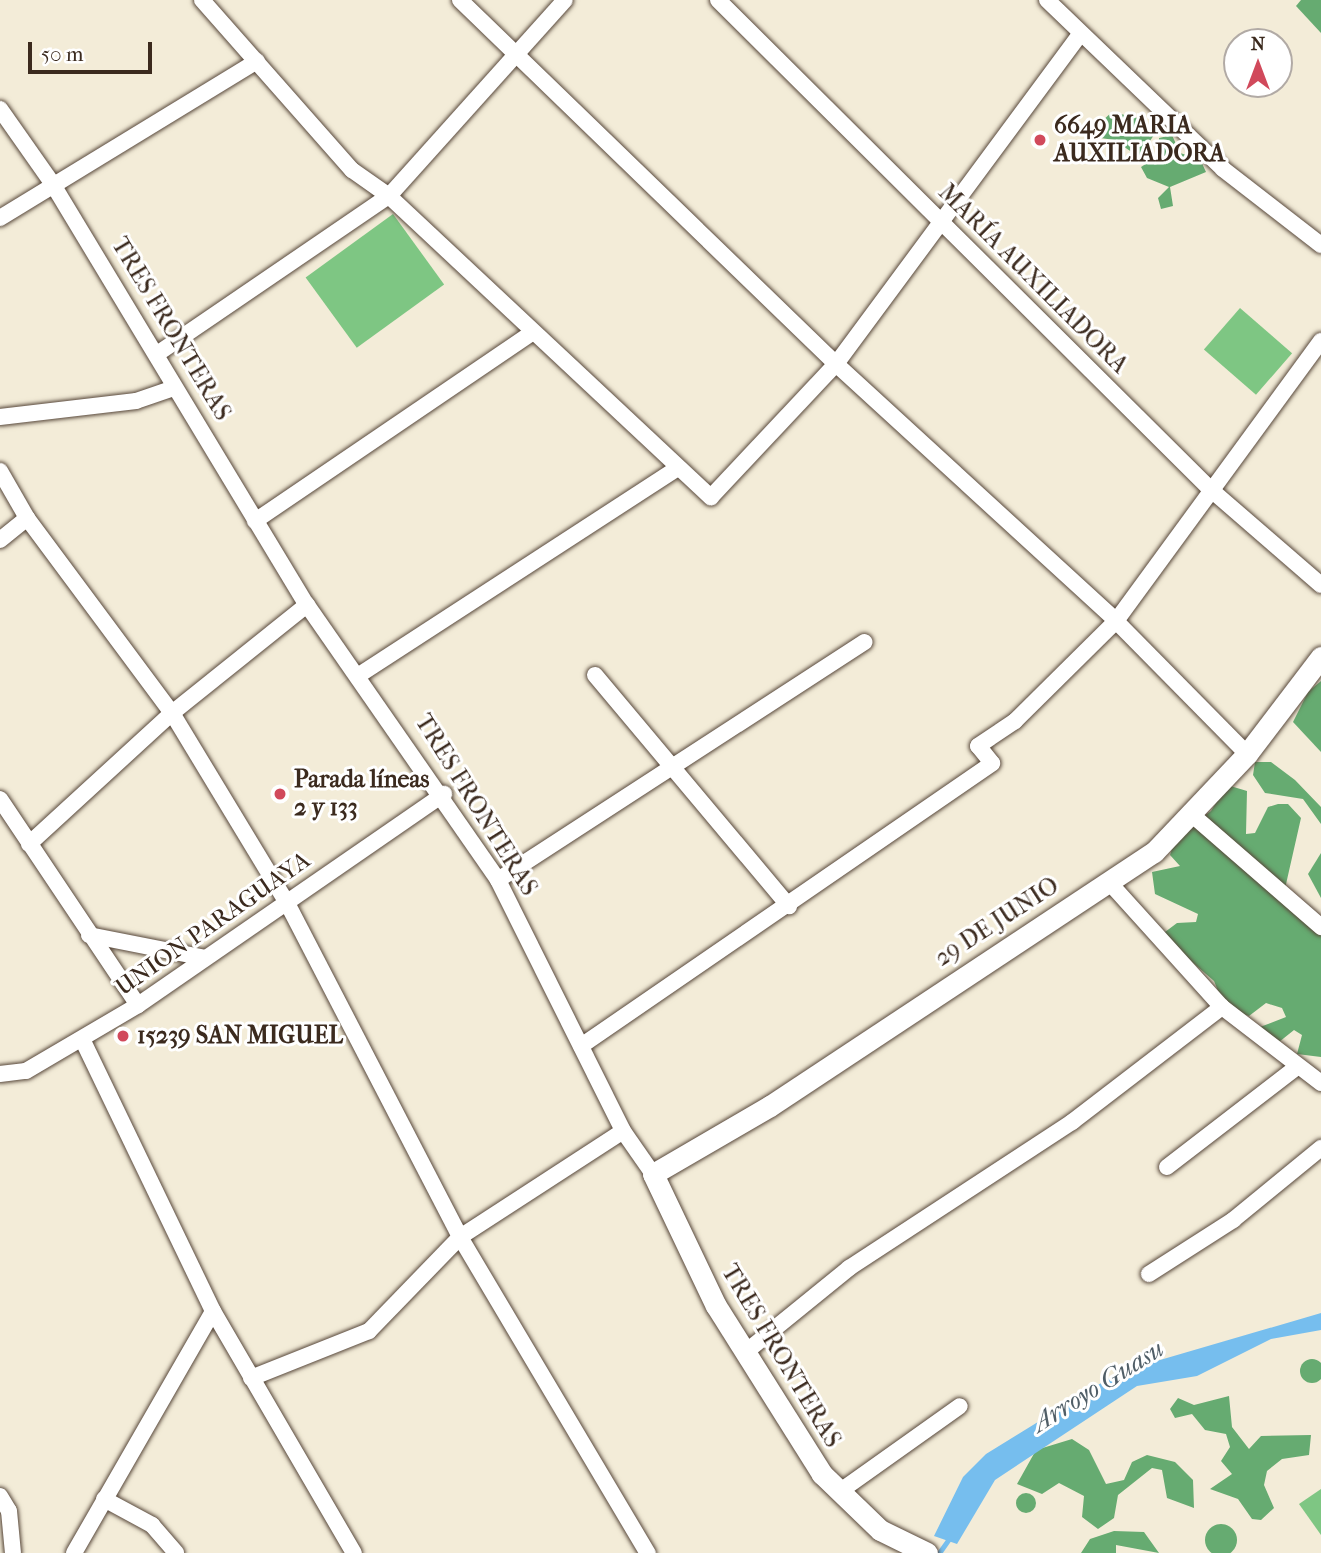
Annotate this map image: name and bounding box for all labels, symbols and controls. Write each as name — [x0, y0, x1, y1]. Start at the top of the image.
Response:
scale bar — [32, 28, 156, 72]
north arrow — [1223, 28, 1293, 98]
text: N — [1251, 33, 1265, 55]
text: 50 m — [41, 42, 84, 66]
place label: 6649 MARIA AUXILIADORA — [1054, 112, 1225, 168]
marker: 6649 MARIA AUXILIADORA — [1032, 132, 1048, 148]
street label: MARÍA AUXILIADORA — [932, 178, 1134, 380]
street label: TRES FRONTERAS — [105, 232, 237, 426]
street label: TRES FRONTERAS — [409, 709, 543, 901]
place label: Parada líneas 2 y 133 — [294, 766, 429, 822]
marker: Parada líneas 2 y 133 — [272, 786, 288, 802]
street label: UNION PARAGUAYA — [110, 846, 316, 1002]
street label: 29 DE JUNIO — [930, 871, 1064, 973]
place label: 15239 SAN MIGUEL — [137, 1022, 343, 1050]
marker: 15239 SAN MIGUEL — [115, 1028, 131, 1044]
street label: TRES FRONTERAS — [715, 1259, 847, 1453]
water label: Arroyo Guasu — [1026, 1333, 1170, 1439]

